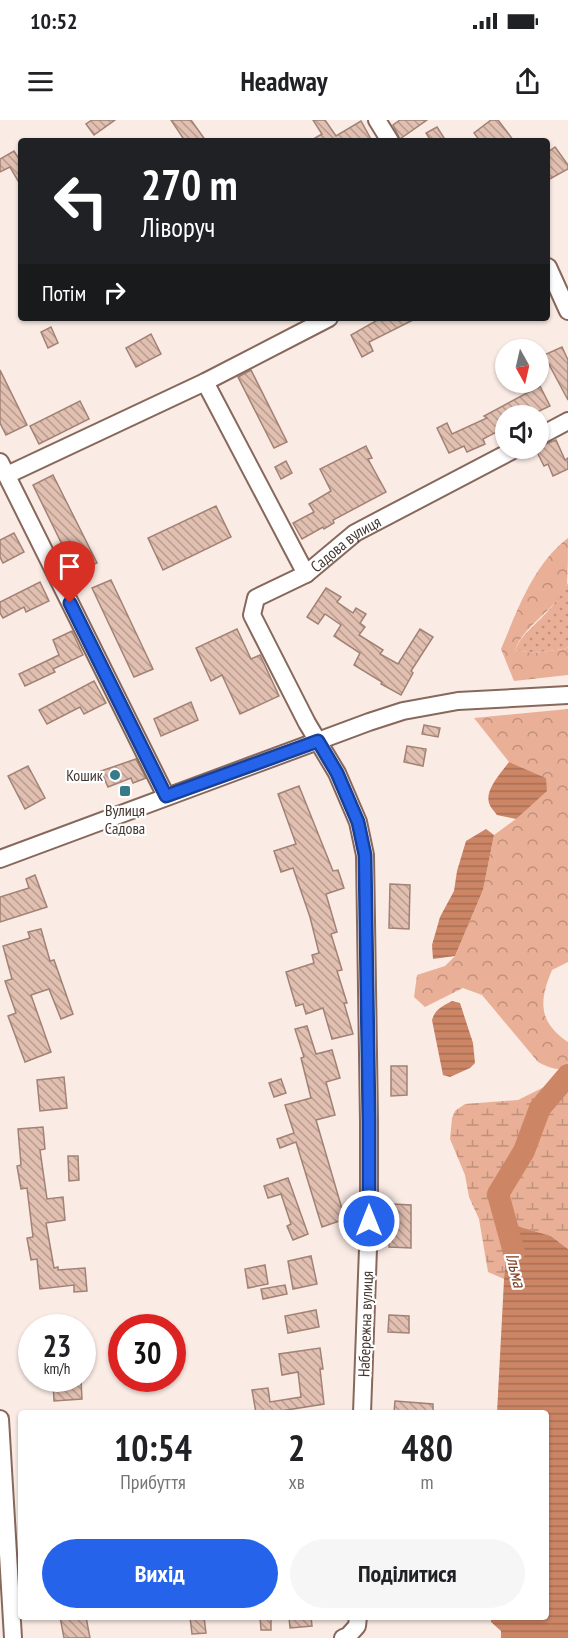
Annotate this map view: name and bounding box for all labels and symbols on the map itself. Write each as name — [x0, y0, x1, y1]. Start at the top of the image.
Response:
north arrow — [495, 339, 549, 393]
street label: Садова вулиця — [306, 511, 384, 576]
pin — [44, 541, 95, 603]
place label: Кошик — [66, 765, 104, 785]
marker: Кошик — [108, 768, 122, 782]
marker: Вулиця Садова — [118, 784, 132, 798]
place label: Вулиця Садова — [105, 800, 145, 838]
position arrow — [337, 1189, 401, 1253]
water label: Ільма — [501, 1250, 532, 1290]
street label: Набережна вулиця — [353, 1270, 377, 1378]
speed limit sign: 30 — [108, 1314, 186, 1392]

